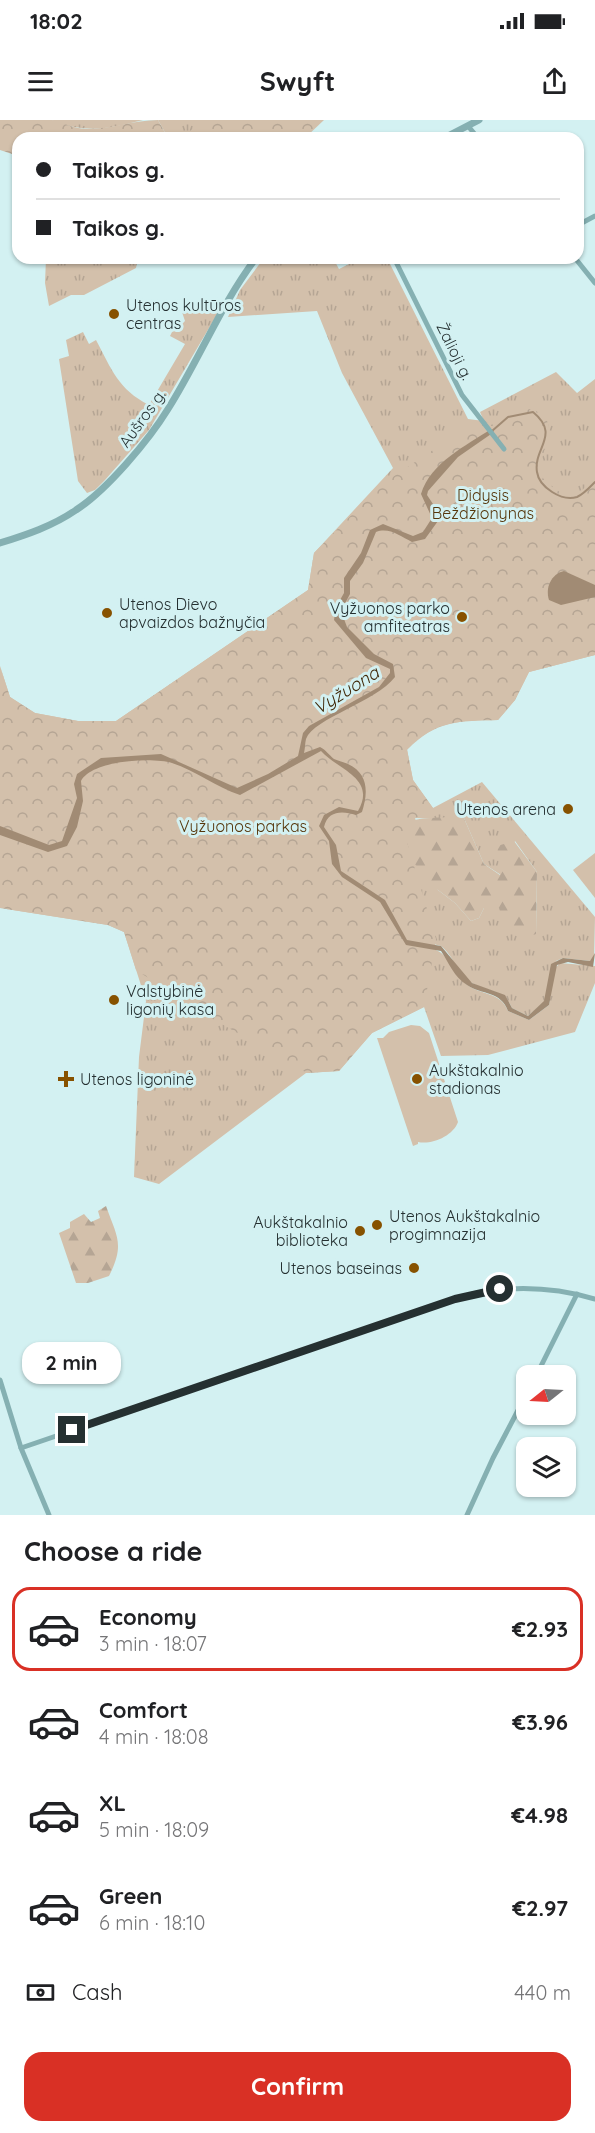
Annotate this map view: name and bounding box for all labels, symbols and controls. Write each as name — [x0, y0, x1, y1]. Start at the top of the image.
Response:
text: 18:02 — [30, 7, 83, 35]
text: Swyft — [260, 64, 335, 98]
icon: menu — [24, 65, 57, 98]
icon: share — [538, 65, 571, 98]
text: Taikos g. — [72, 156, 165, 184]
text: Taikos g. — [72, 214, 165, 242]
place label: Utenos kultūros centras — [126, 295, 241, 333]
marker: Utenos kultūros centras — [107, 307, 121, 321]
street label: Žalioji g. — [432, 319, 478, 383]
street label: Aušros g. — [114, 385, 170, 451]
park label: Didysis Beždžionynas — [432, 485, 534, 523]
place label: Utenos Dievo apvaizdos bažnyčia — [119, 594, 265, 632]
place label: Vyžuonos parko amfiteatras — [330, 598, 450, 636]
marker: Utenos Dievo apvaizdos bažnyčia — [100, 606, 114, 620]
marker: Vyžuonos parko amfiteatras — [455, 610, 469, 624]
water label: Vyžuona — [309, 660, 384, 719]
place label: Utenos arena — [456, 799, 556, 819]
marker: Utenos arena — [561, 802, 575, 816]
park label: Vyžuonos parkas — [179, 816, 307, 836]
place label: Valstybinė ligonių kasa — [126, 981, 214, 1019]
marker: Valstybinė ligonių kasa — [107, 993, 121, 1007]
place label: Aukštakalnio stadionas — [429, 1060, 524, 1098]
place label: Utenos ligoninė — [80, 1069, 194, 1089]
marker: Utenos ligoninė — [57, 1070, 75, 1088]
marker: Aukštakalnio stadionas — [410, 1072, 424, 1086]
place label: Utenos Aukštakalnio progimnazija — [389, 1206, 540, 1244]
place label: Aukštakalnio biblioteka — [253, 1212, 348, 1250]
marker: Utenos Aukštakalnio progimnazija — [370, 1218, 384, 1232]
marker: Aukštakalnio biblioteka — [353, 1224, 367, 1238]
place label: Utenos baseinas — [280, 1258, 402, 1278]
marker: Utenos baseinas — [407, 1261, 421, 1275]
route start — [486, 1275, 513, 1302]
callout: 2 min — [22, 1343, 122, 1385]
text: 2 min — [45, 1350, 98, 1375]
north arrow — [516, 1365, 576, 1425]
map controls — [516, 1365, 576, 1497]
route end — [58, 1416, 85, 1443]
button: layers — [516, 1437, 576, 1497]
text: Choose a ride — [24, 1534, 202, 1568]
icon: car — [27, 1602, 81, 1656]
text: Economy — [99, 1603, 197, 1631]
text: €2.93 — [512, 1615, 568, 1643]
text: 3 min · 18:07 — [99, 1631, 207, 1656]
icon: car — [27, 1695, 81, 1749]
text: Comfort — [99, 1696, 188, 1724]
text: €3.96 — [512, 1708, 568, 1736]
text: 4 min · 18:08 — [99, 1724, 209, 1749]
icon: car — [27, 1788, 81, 1842]
text: XL — [99, 1789, 126, 1817]
text: €4.98 — [511, 1801, 568, 1829]
text: 5 min · 18:09 — [99, 1817, 209, 1842]
icon: car — [27, 1881, 81, 1935]
text: Green — [99, 1882, 162, 1910]
text: €2.97 — [512, 1894, 568, 1922]
text: 6 min · 18:10 — [99, 1910, 205, 1935]
icon: cash — [24, 1976, 57, 2009]
text: Cash — [72, 1978, 123, 2006]
text: 440 m — [514, 1980, 571, 2005]
button: Confirm — [24, 2052, 571, 2121]

